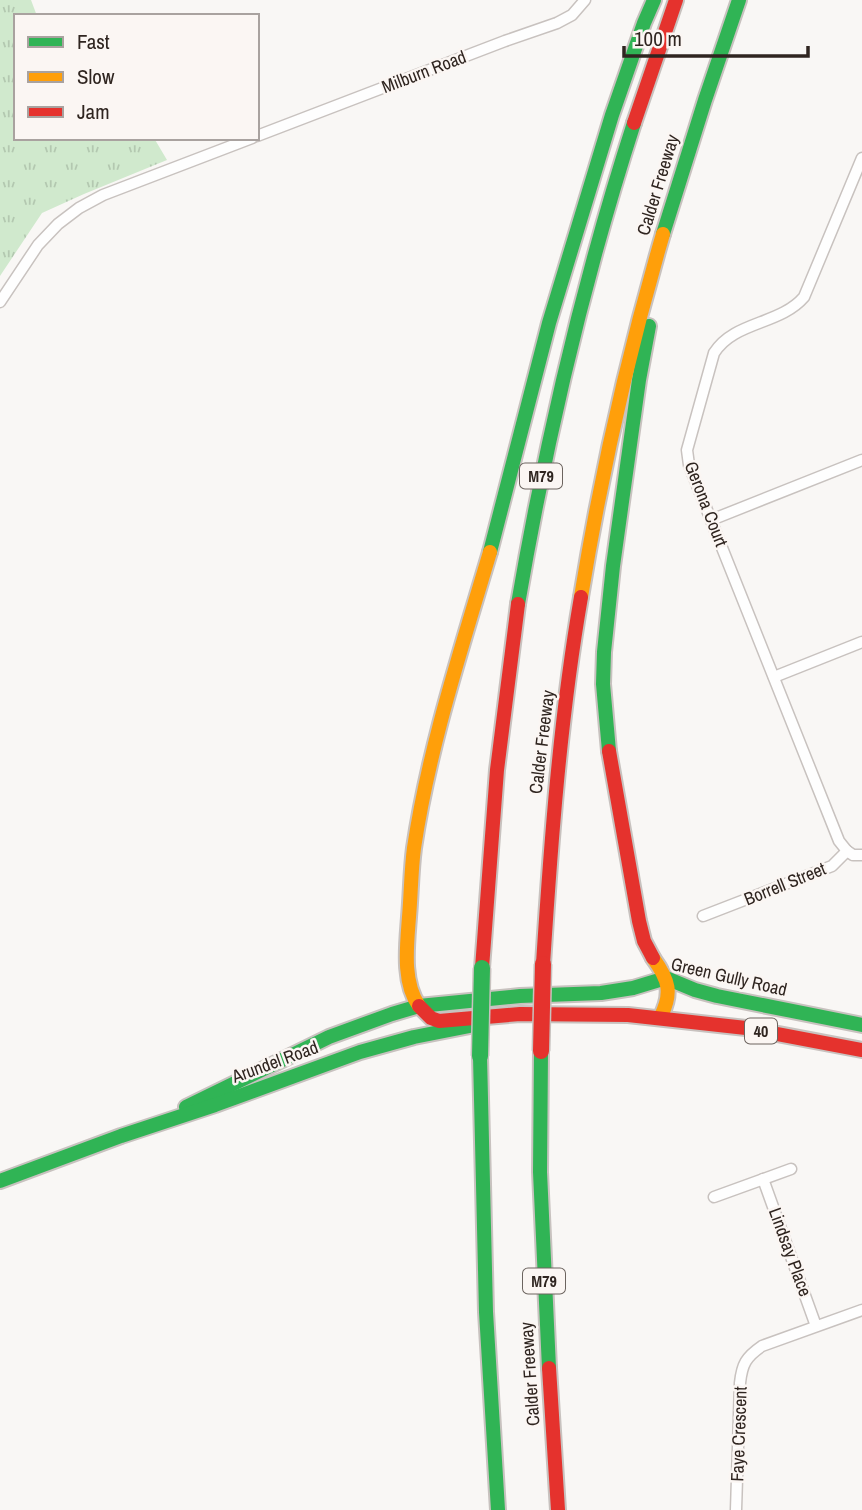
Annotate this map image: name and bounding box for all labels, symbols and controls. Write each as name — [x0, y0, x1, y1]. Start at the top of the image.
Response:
legend — [14, 14, 259, 140]
scale bar — [624, 14, 808, 58]
text: 100 m — [634, 24, 682, 53]
text: Fast — [77, 27, 110, 56]
street label: Milburn Road — [378, 44, 470, 99]
text: Slow — [77, 62, 115, 91]
text: Jam — [77, 97, 110, 126]
street label: Calder Freeway — [630, 131, 685, 238]
street label: Gerona Court — [679, 458, 734, 550]
road number: M79 — [520, 463, 562, 489]
street label: Calder Freeway — [523, 688, 560, 795]
street label: Borrell Street — [740, 856, 829, 911]
street label: Green Gully Road — [669, 951, 789, 1002]
road number: 40 — [745, 1018, 777, 1044]
street label: Arundel Road — [227, 1034, 322, 1089]
street label: Lindsay Place — [763, 1204, 818, 1300]
road number: M79 — [523, 1268, 565, 1294]
street label: Calder Freeway — [513, 1321, 546, 1427]
street label: Faye Crescent — [724, 1386, 753, 1482]

